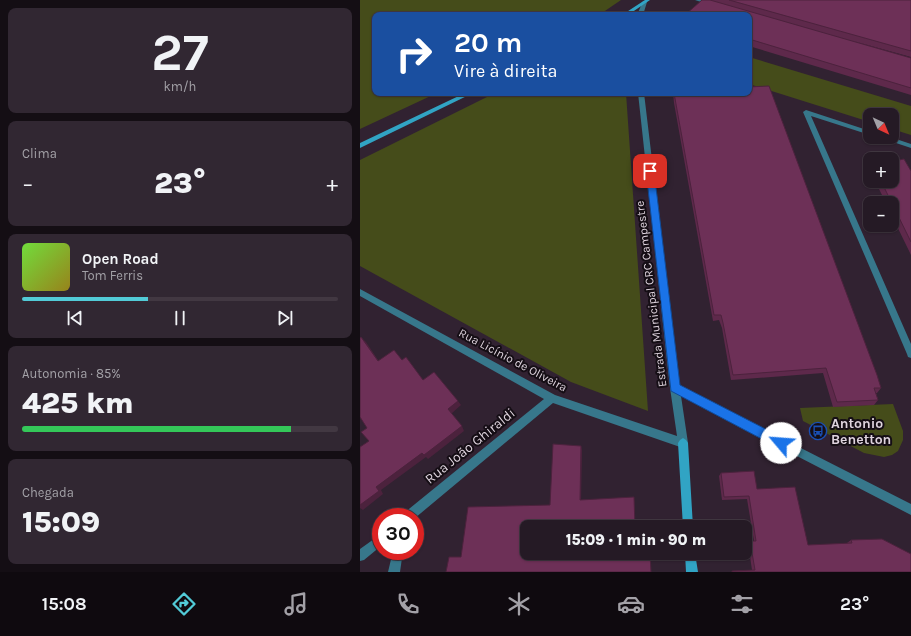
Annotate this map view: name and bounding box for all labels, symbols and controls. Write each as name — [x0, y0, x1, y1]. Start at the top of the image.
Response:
text: 27 — [151, 22, 209, 83]
text: 20 m — [454, 26, 522, 59]
icon: right — [388, 28, 440, 80]
text: Vire à direita — [454, 60, 558, 82]
text: km/h — [164, 79, 196, 94]
north arrow — [863, 108, 899, 144]
map controls — [863, 108, 899, 232]
text: Clima — [22, 146, 57, 161]
button: + — [863, 152, 899, 188]
pin — [633, 154, 667, 188]
icon: arrive — [639, 160, 661, 182]
text: 23° — [154, 165, 206, 201]
text: − — [22, 171, 34, 197]
text: + — [326, 171, 338, 197]
button: − — [863, 196, 899, 232]
street label: Estrada Municipal CRC Campestre — [633, 200, 669, 388]
text: Open Road — [82, 250, 159, 268]
text: Tom Ferris — [82, 268, 143, 283]
icon: previous — [64, 307, 86, 329]
icon: pause — [169, 307, 191, 329]
icon: next — [274, 307, 296, 329]
street label: Rua Licínio de Oliveira — [456, 325, 570, 395]
text: Autonomia · 85% — [22, 366, 121, 381]
text: 425 km — [22, 385, 134, 421]
street label: Rua João Ghiraldi — [422, 405, 518, 487]
place label: Antonio Benetton — [831, 415, 891, 448]
bus stop icon: Antonio Benetton — [808, 421, 828, 441]
position arrow — [760, 422, 802, 464]
text: Chegada — [22, 485, 74, 500]
text: 15:09 — [22, 504, 100, 540]
speed limit sign: 30 — [372, 508, 424, 560]
text: 15:09 · 1 min · 90 m — [566, 531, 706, 549]
icon: directions — [170, 590, 198, 618]
icon: music — [282, 590, 310, 618]
icon: phone — [394, 590, 422, 618]
icon: climate — [505, 590, 533, 618]
icon: car — [617, 590, 645, 618]
icon: filters — [728, 590, 756, 618]
text: 15:08 — [42, 593, 87, 615]
text: 23° — [840, 593, 869, 615]

